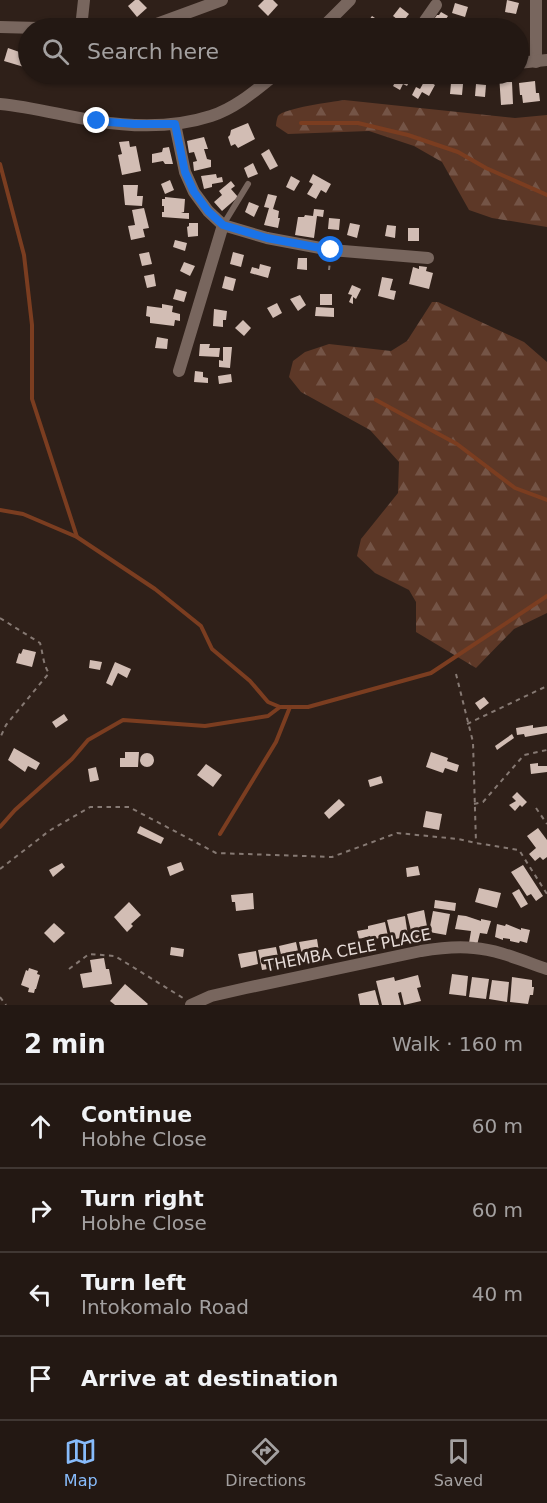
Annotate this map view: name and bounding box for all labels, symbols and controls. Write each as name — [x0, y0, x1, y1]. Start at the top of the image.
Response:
search box — [18, 18, 529, 84]
icon: search — [39, 35, 72, 68]
text: Search here — [87, 39, 219, 64]
route end — [83, 107, 109, 133]
route start — [317, 236, 343, 262]
street label: THEMBA CELE PLACE — [262, 925, 433, 976]
text: 2 min — [24, 1029, 106, 1059]
text: Walk · 160 m — [392, 1032, 523, 1056]
text: Continue — [81, 1102, 192, 1127]
icon: ahead — [24, 1110, 57, 1143]
text: 60 m — [472, 1114, 523, 1138]
text: Hobhe Close — [81, 1127, 207, 1151]
text: Turn right — [81, 1186, 204, 1211]
icon: right — [24, 1194, 57, 1227]
text: 60 m — [472, 1198, 523, 1222]
text: Hobhe Close — [81, 1211, 207, 1235]
text: Turn left — [81, 1270, 186, 1295]
icon: left — [24, 1278, 57, 1311]
text: 40 m — [472, 1282, 523, 1306]
text: Intokomalo Road — [81, 1295, 249, 1319]
icon: arrive — [24, 1362, 57, 1395]
text: Arrive at destination — [81, 1366, 338, 1391]
tab: Map — [64, 1435, 98, 1490]
tab: Directions — [225, 1435, 306, 1490]
tab: Saved — [434, 1435, 483, 1490]

